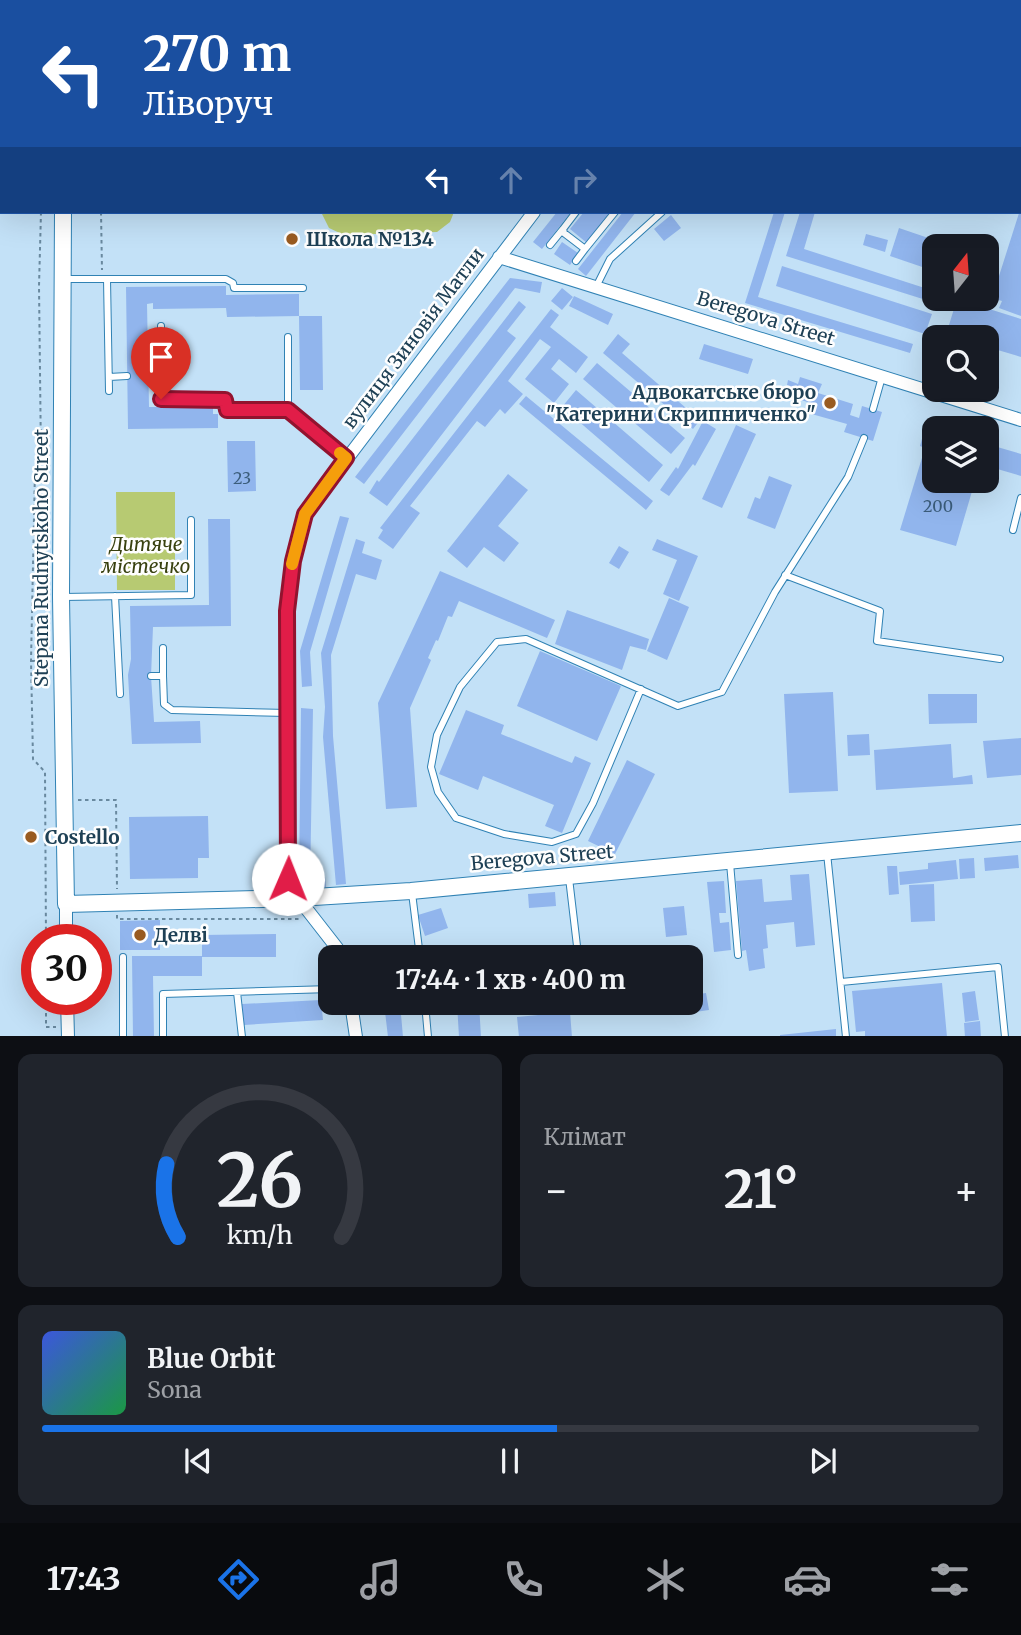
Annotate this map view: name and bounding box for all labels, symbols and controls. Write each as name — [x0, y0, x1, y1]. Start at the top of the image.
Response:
text: 270 m — [143, 23, 291, 84]
icon: left — [28, 28, 119, 119]
text: Ліворуч — [143, 84, 273, 124]
icon: left — [419, 161, 457, 199]
icon: ahead — [492, 161, 530, 199]
icon: right — [565, 161, 603, 199]
place label: Школа №134 — [306, 227, 434, 251]
marker: Школа №134 — [284, 231, 300, 247]
north arrow — [922, 234, 999, 312]
map controls — [922, 234, 999, 493]
street label: вулиця Зиновія Матли — [337, 243, 489, 433]
street label: Beregova Street — [694, 286, 839, 351]
button: search — [922, 325, 999, 402]
pin — [131, 327, 191, 399]
icon: arrive — [142, 338, 180, 376]
place label: Адвокатське бюро "Катерини Скрипниченко" — [546, 380, 816, 426]
marker: Адвокатське бюро "Катерини Скрипниченко" — [822, 395, 838, 411]
button: layers — [922, 416, 999, 493]
street label: Stepana Rudnytskoho Street — [29, 428, 53, 687]
house number: 23 — [233, 468, 251, 488]
house number: 200 — [923, 496, 953, 516]
park label: Дитяче містечко — [101, 532, 191, 578]
place label: Costello — [45, 825, 119, 849]
marker: Costello — [23, 829, 39, 845]
street label: Beregova Street — [470, 839, 615, 875]
position arrow — [251, 842, 325, 916]
place label: Делві — [154, 923, 208, 947]
speed limit sign: 30 — [21, 924, 112, 1015]
marker: Делві — [132, 927, 148, 943]
text: 17:44 · 1 хв · 400 m — [395, 963, 626, 996]
text: Клімат — [544, 1122, 626, 1151]
text: 26 — [217, 1135, 303, 1227]
text: 21° — [724, 1157, 799, 1222]
text: − — [544, 1167, 569, 1214]
text: + — [954, 1167, 979, 1214]
text: km/h — [227, 1218, 293, 1250]
text: Blue Orbit — [147, 1342, 276, 1375]
text: Sona — [147, 1375, 202, 1404]
icon: previous — [179, 1442, 217, 1480]
icon: pause — [491, 1442, 529, 1480]
icon: next — [804, 1442, 842, 1480]
icon: directions — [214, 1555, 263, 1604]
icon: music — [356, 1555, 405, 1604]
icon: phone — [499, 1555, 548, 1604]
icon: climate — [641, 1555, 690, 1604]
icon: car — [783, 1555, 832, 1604]
icon: filters — [925, 1555, 974, 1604]
text: 17:43 — [47, 1559, 121, 1599]

